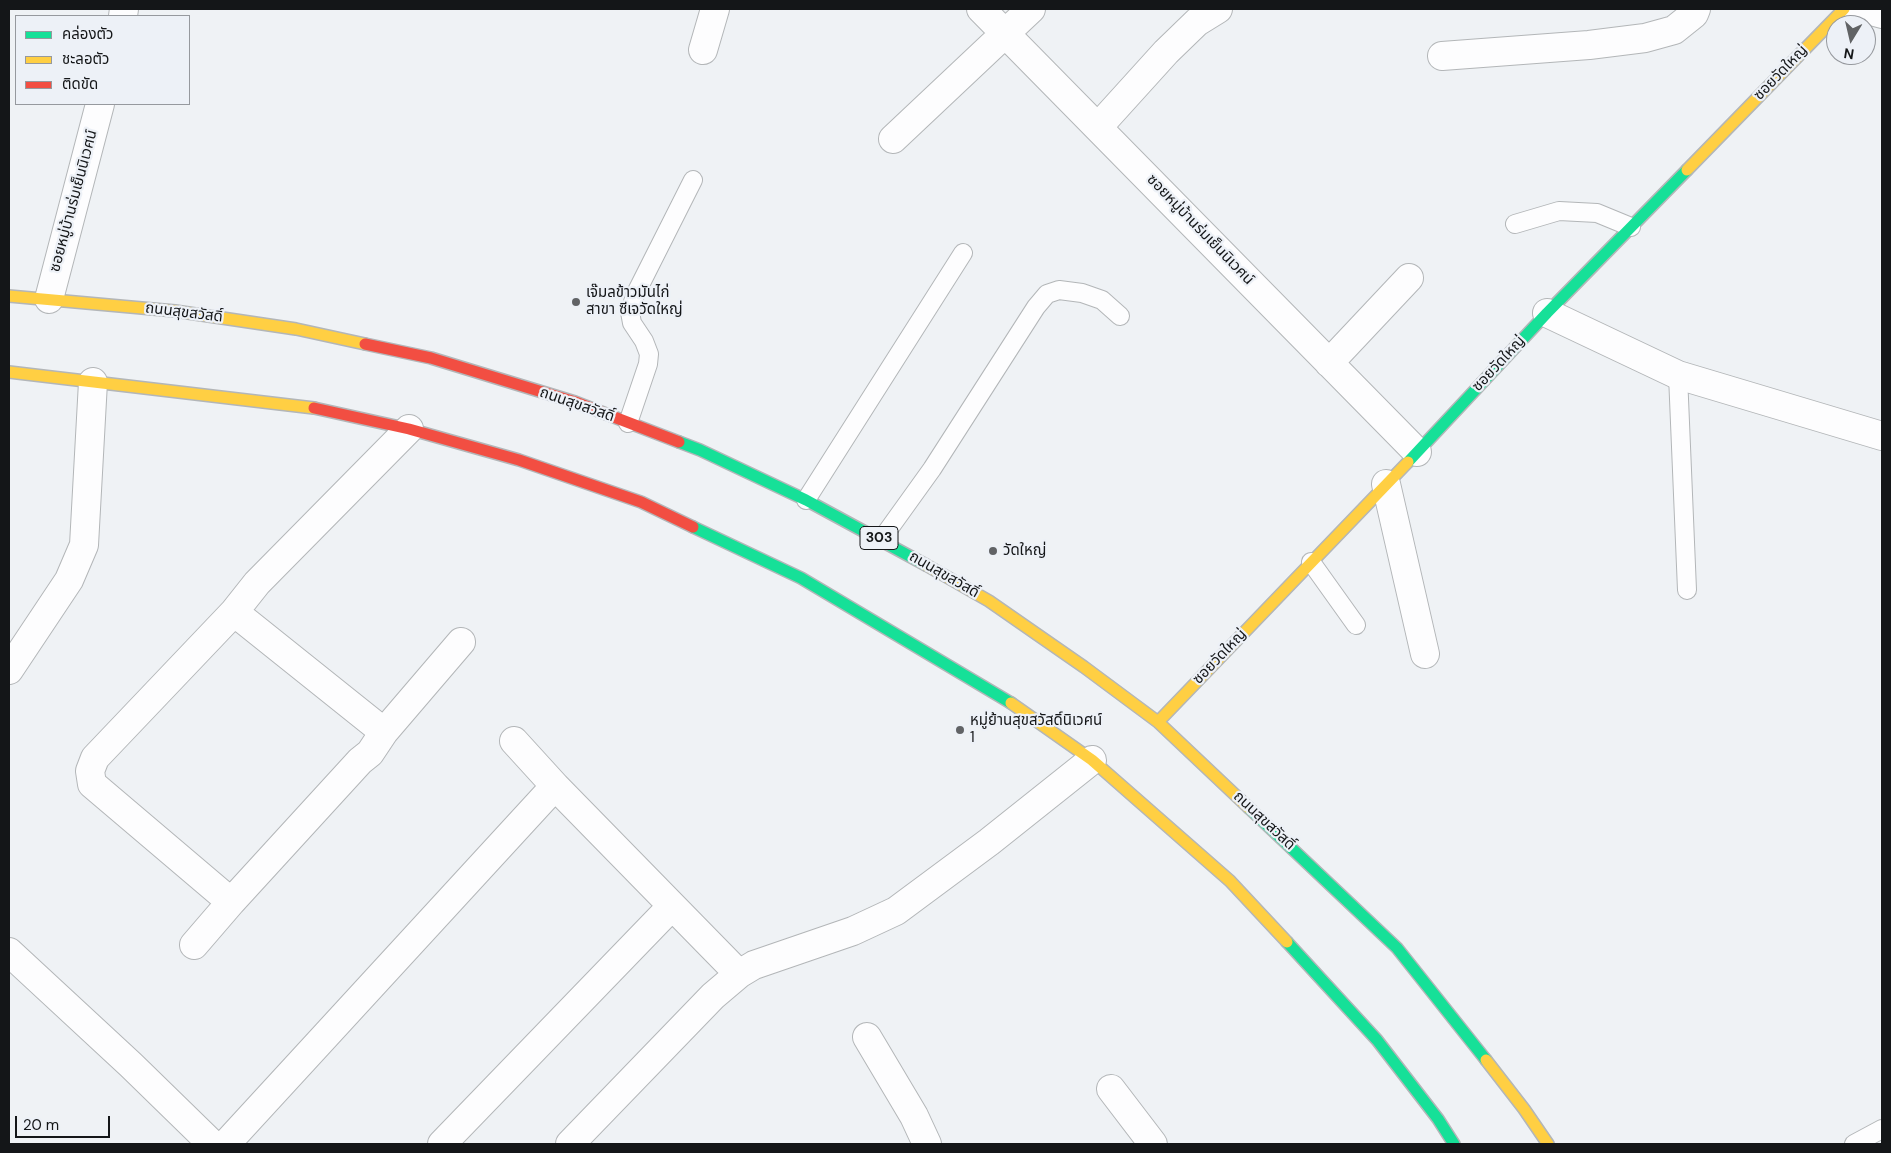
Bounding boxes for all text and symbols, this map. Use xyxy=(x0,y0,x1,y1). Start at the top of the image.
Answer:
legend xyxy=(15,15,190,105)
north arrow xyxy=(1826,15,1876,65)
text: คล่องตัว xyxy=(62,24,113,44)
street label: ซอยวัดใหญ่ xyxy=(1750,42,1812,104)
text: N xyxy=(1842,44,1855,64)
text: ชะลอตัว xyxy=(62,49,109,69)
text: ติดขัด xyxy=(62,74,98,94)
street label: ซอยหมู่บ้านร่มเย็นนิเวศน์ xyxy=(46,128,102,274)
street label: ซอยหมู่บ้านร่มเย็นนิเวศน์ xyxy=(1143,171,1257,289)
place label: เจ๊มลข้าวมันไก่ สาขา ซีเจวัดใหญ่ xyxy=(586,284,683,319)
marker: เจ๊มลข้าวมันไก่ สาขา ซีเจวัดใหญ่ xyxy=(570,296,582,308)
street label: ถนนสุขสวัสดิ์ xyxy=(144,299,224,327)
street label: ซอยวัดใหญ่ xyxy=(1469,333,1529,395)
street label: ถนนสุขสวัสดิ์ xyxy=(537,384,617,426)
road number: 303 xyxy=(860,526,898,550)
place label: วัดใหญ่ xyxy=(1003,542,1046,560)
marker: วัดใหญ่ xyxy=(987,545,999,557)
street label: ถนนสุขสวัสดิ์ xyxy=(906,548,982,602)
street label: ซอยวัดใหญ่ xyxy=(1189,626,1251,688)
place label: หมู่ย้านสุขสวัสดิ์นิเวศน์ 1 xyxy=(970,712,1102,747)
marker: หมู่ย้านสุขสวัสดิ์นิเวศน์ 1 xyxy=(954,724,966,736)
street label: ถนนสุขสวัสดิ์ xyxy=(1229,788,1299,854)
scale bar xyxy=(18,1106,112,1138)
text: 20 m xyxy=(23,1115,59,1135)

